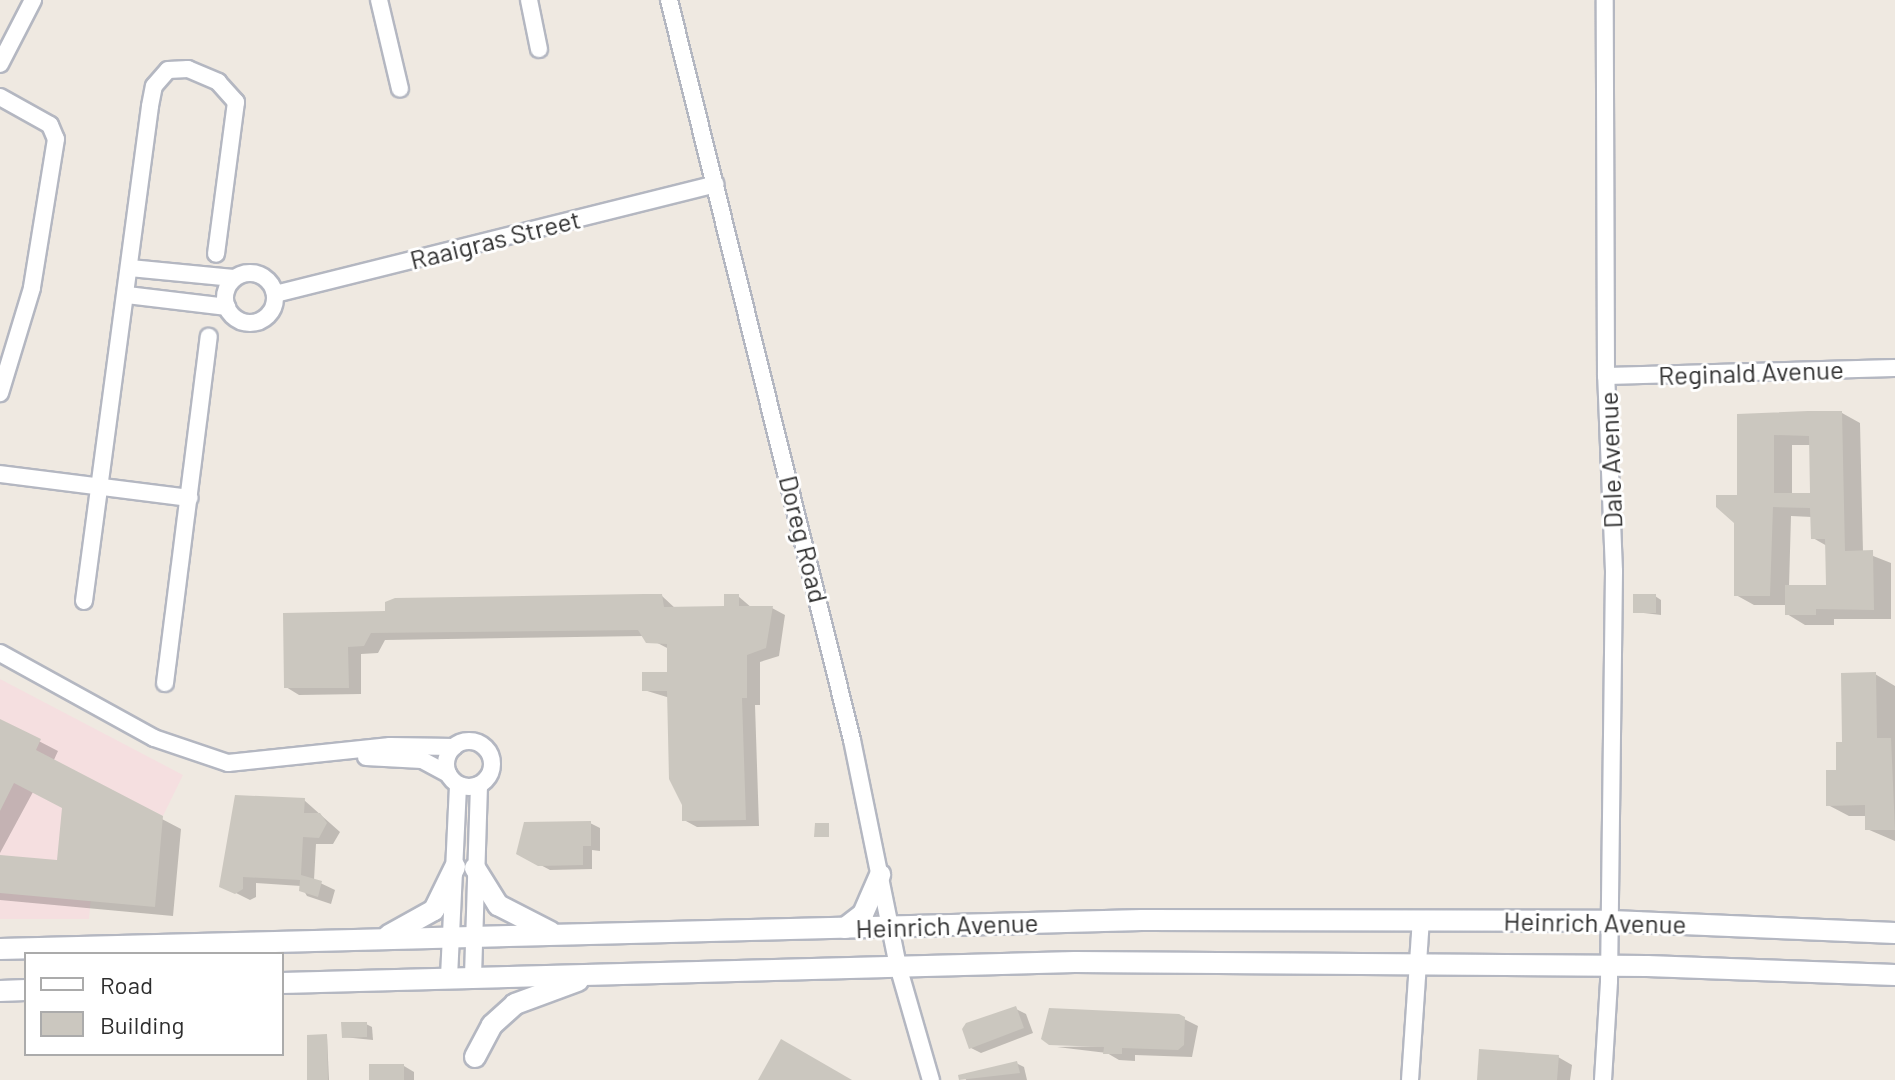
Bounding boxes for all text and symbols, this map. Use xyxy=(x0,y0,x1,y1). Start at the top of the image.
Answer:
street label: Raaigras Street xyxy=(407,203,583,275)
street label: Reginald Avenue xyxy=(1658,353,1844,391)
street label: Dale Avenue xyxy=(1592,391,1628,529)
street label: Doreg Road xyxy=(773,472,835,606)
street label: Heinrich Avenue xyxy=(1503,905,1687,939)
street label: Heinrich Avenue xyxy=(855,906,1039,944)
legend xyxy=(24,952,284,1056)
text: Road xyxy=(100,970,153,999)
text: Building xyxy=(100,1010,184,1039)

